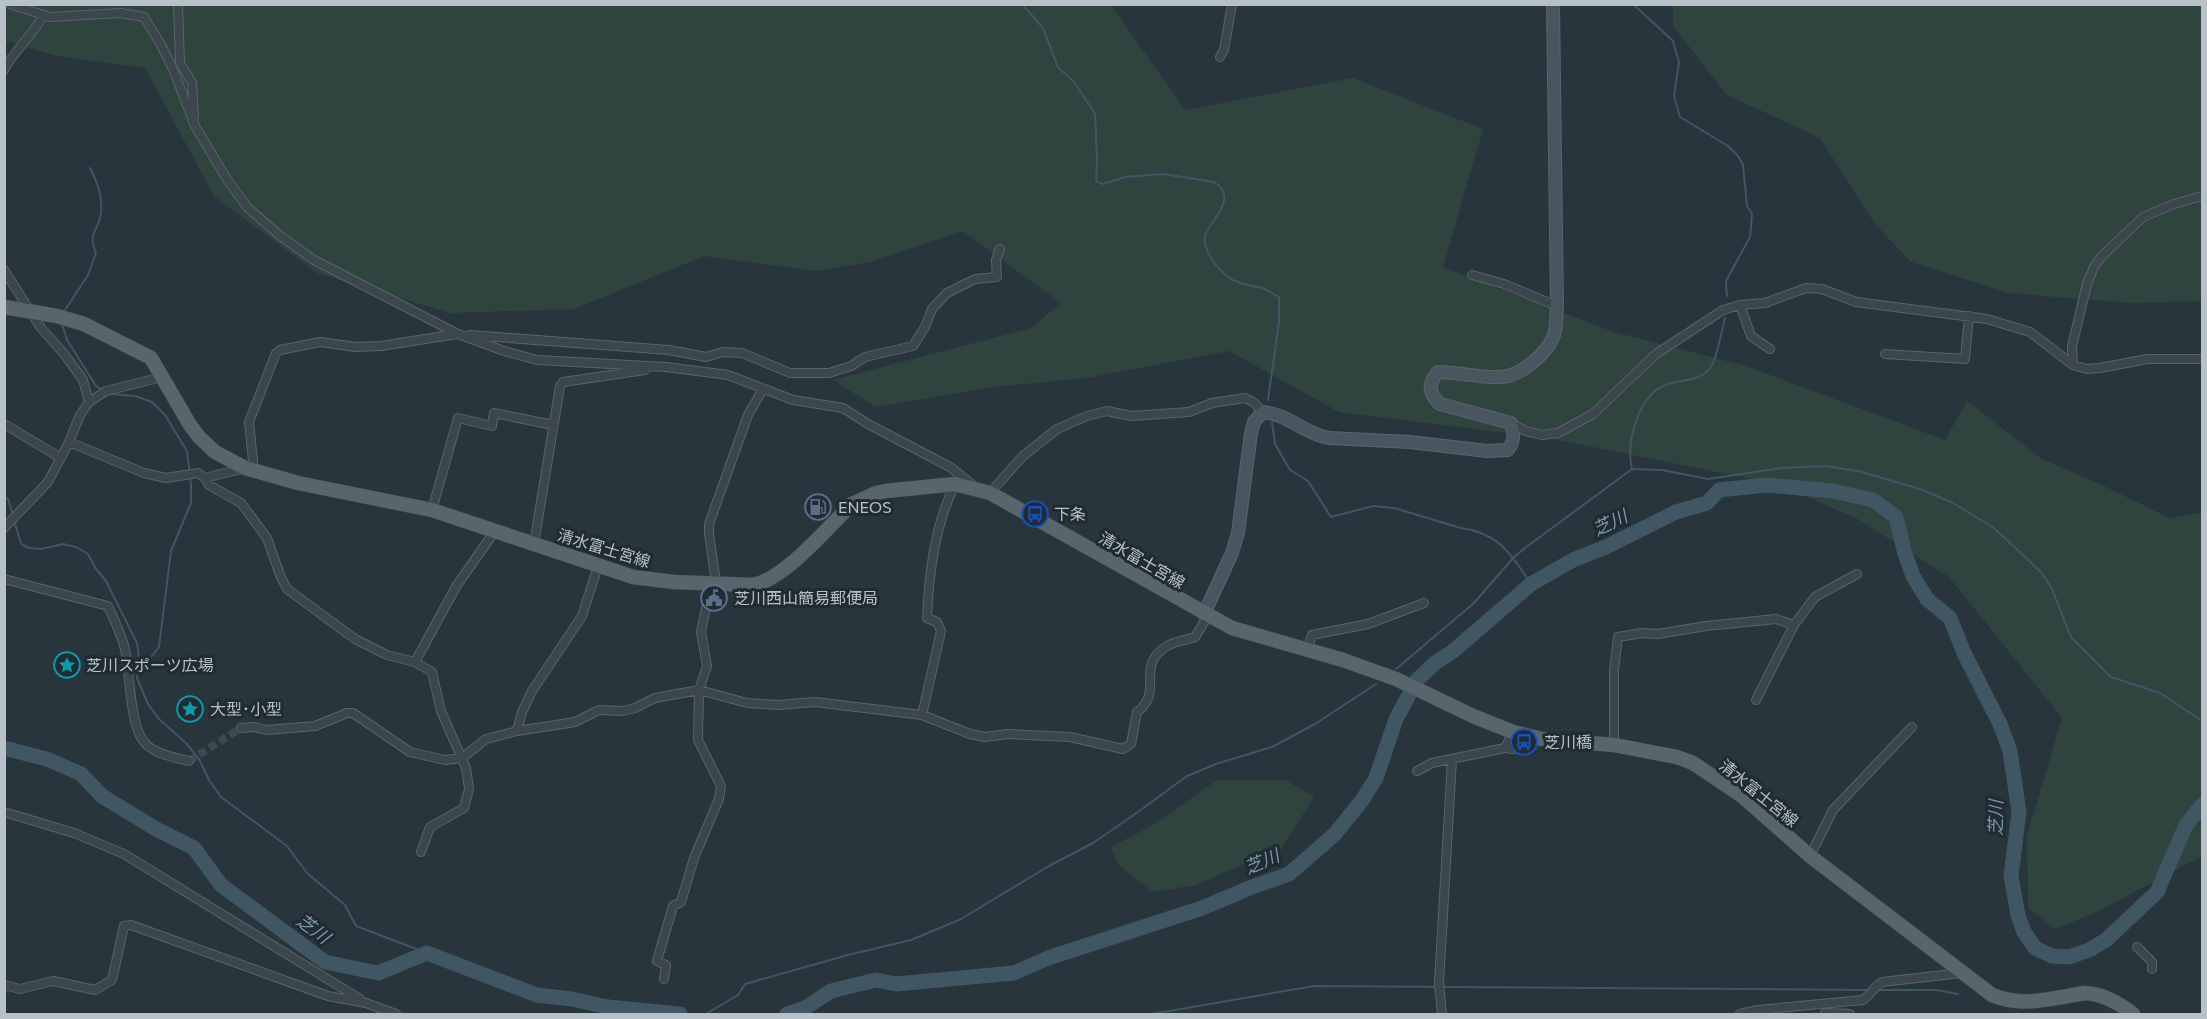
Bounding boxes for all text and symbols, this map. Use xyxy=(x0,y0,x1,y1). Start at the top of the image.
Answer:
fuel station icon: ENEOS xyxy=(803,492,833,522)
place label: ENEOS xyxy=(838,497,892,516)
bus stop icon: 下条 xyxy=(1020,499,1050,529)
water label: 芝川 xyxy=(1589,503,1632,540)
place label: 下条 xyxy=(1054,504,1086,523)
street label: 清水富士宮線 xyxy=(555,524,653,571)
street label: 清水富士宮線 xyxy=(1096,527,1189,592)
public building icon: 芝川西山簡易郵便局 xyxy=(699,583,729,613)
place label: 芝川西山簡易郵便局 xyxy=(734,588,878,607)
place icon: 芝川スポーツ広場 xyxy=(52,650,82,680)
place label: 芝川スポーツ広場 xyxy=(86,655,214,674)
place icon: 大型･小型 xyxy=(175,694,205,724)
place label: 大型･小型 xyxy=(210,699,282,718)
bus stop icon: 芝川橋 xyxy=(1509,727,1539,757)
place label: 芝川橋 xyxy=(1544,732,1592,751)
street label: 清水富士宮線 xyxy=(1716,755,1803,830)
water label: 芝川 xyxy=(1984,798,2006,836)
water label: 芝川 xyxy=(1241,843,1284,878)
water label: 芝川 xyxy=(293,909,336,949)

